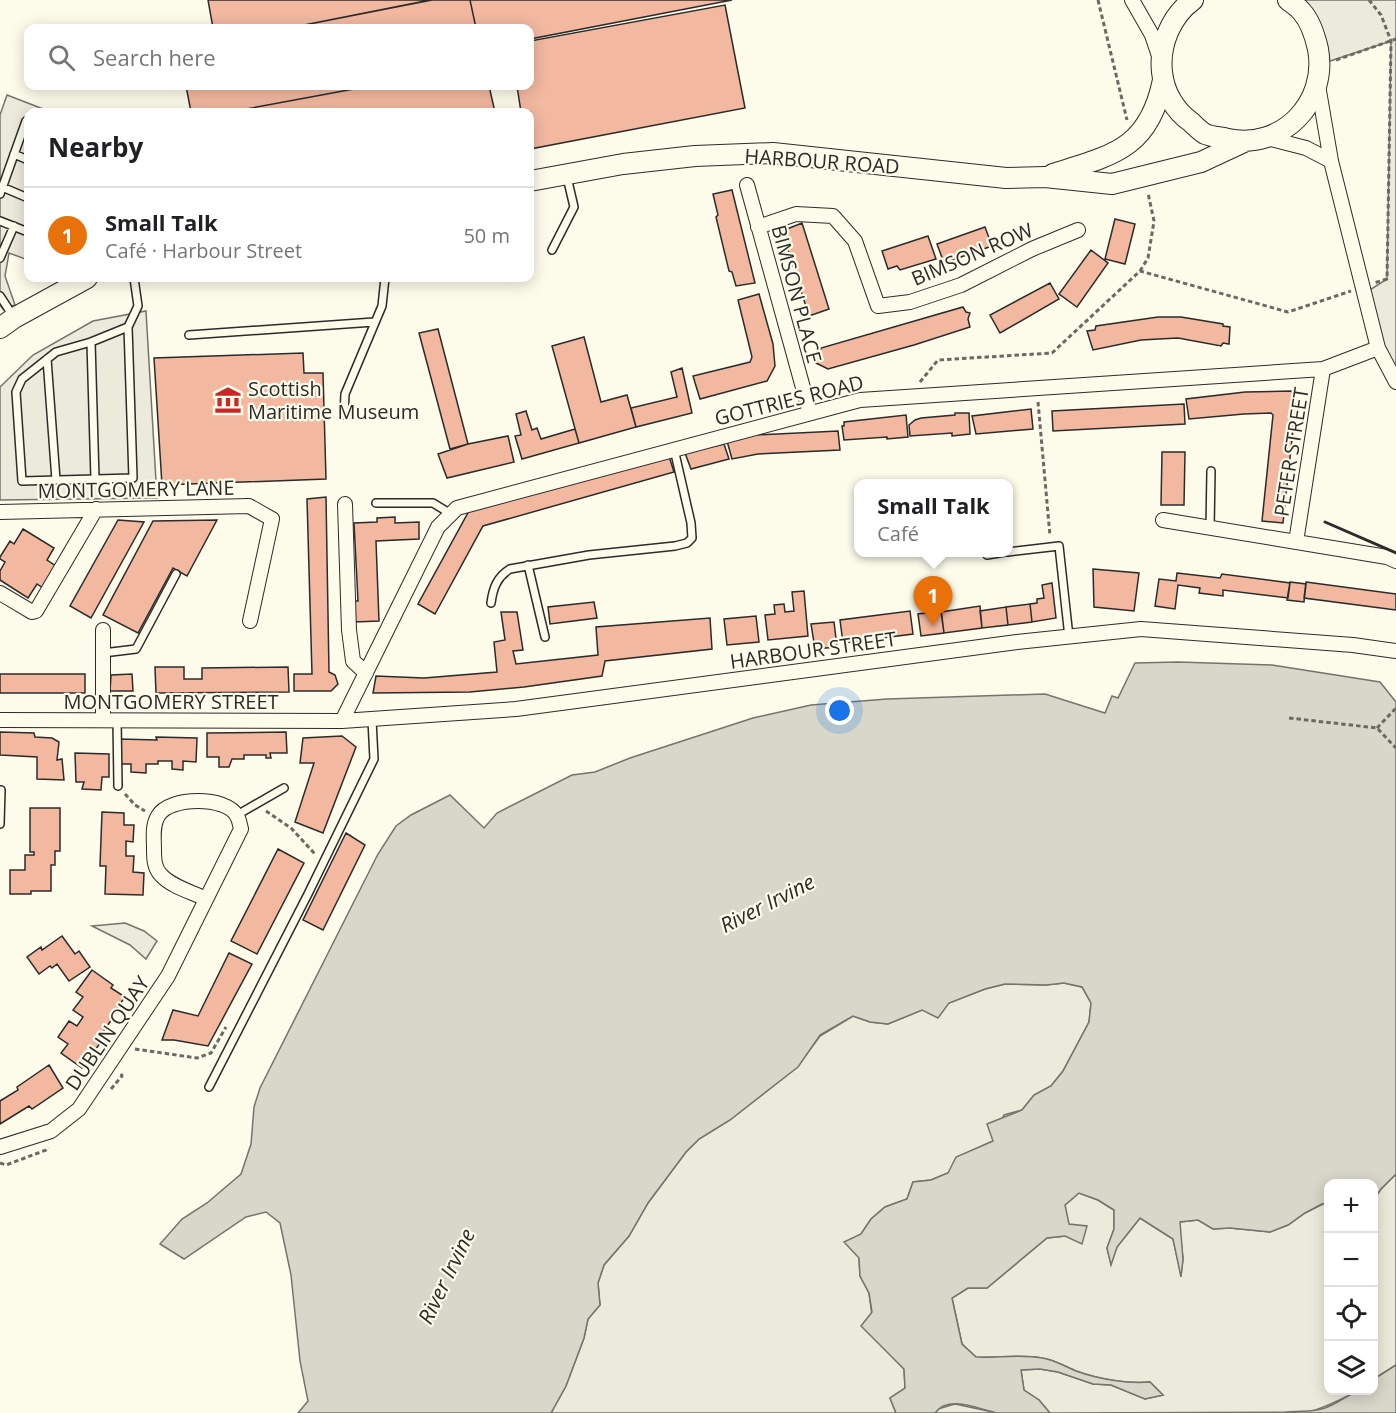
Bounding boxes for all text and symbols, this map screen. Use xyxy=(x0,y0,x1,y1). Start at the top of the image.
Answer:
search box xyxy=(24,24,534,90)
icon: search xyxy=(45,41,78,74)
text: Search here xyxy=(93,42,216,72)
text: Nearby xyxy=(48,129,143,165)
street label: HARBOUR ROAD xyxy=(744,142,900,180)
text: Small Talk xyxy=(105,207,218,237)
street label: BIMSON ROW xyxy=(907,216,1037,292)
text: 1 xyxy=(62,222,73,249)
text: 50 m xyxy=(463,222,510,249)
street label: BIMSON PLACE xyxy=(766,222,828,366)
text: Café · Harbour Street xyxy=(105,237,302,264)
street label: GOTTRIES ROAD xyxy=(712,368,866,432)
place label: Scottish Maritime Museum xyxy=(248,375,419,425)
museum icon: Scottish Maritime Museum xyxy=(213,385,243,415)
street label: PETER STREET xyxy=(1267,385,1315,519)
street label: MONTGOMERY LANE xyxy=(37,474,235,504)
popup xyxy=(854,479,1013,557)
text: Small Talk xyxy=(877,490,990,520)
text: Café xyxy=(877,520,919,547)
pin: 1 xyxy=(914,576,952,626)
street label: HARBOUR STREET xyxy=(728,625,898,675)
street label: MONTGOMERY STREET xyxy=(63,688,279,715)
your location xyxy=(825,696,854,725)
water label: River Irvine xyxy=(715,867,819,939)
street label: DUBLIN QUAY xyxy=(59,970,156,1095)
map controls xyxy=(1324,1179,1378,1395)
button: + xyxy=(1324,1179,1378,1233)
water label: River Irvine xyxy=(411,1224,481,1328)
button: − xyxy=(1324,1233,1378,1287)
button: locate xyxy=(1324,1287,1378,1341)
button: layers xyxy=(1324,1341,1378,1395)

